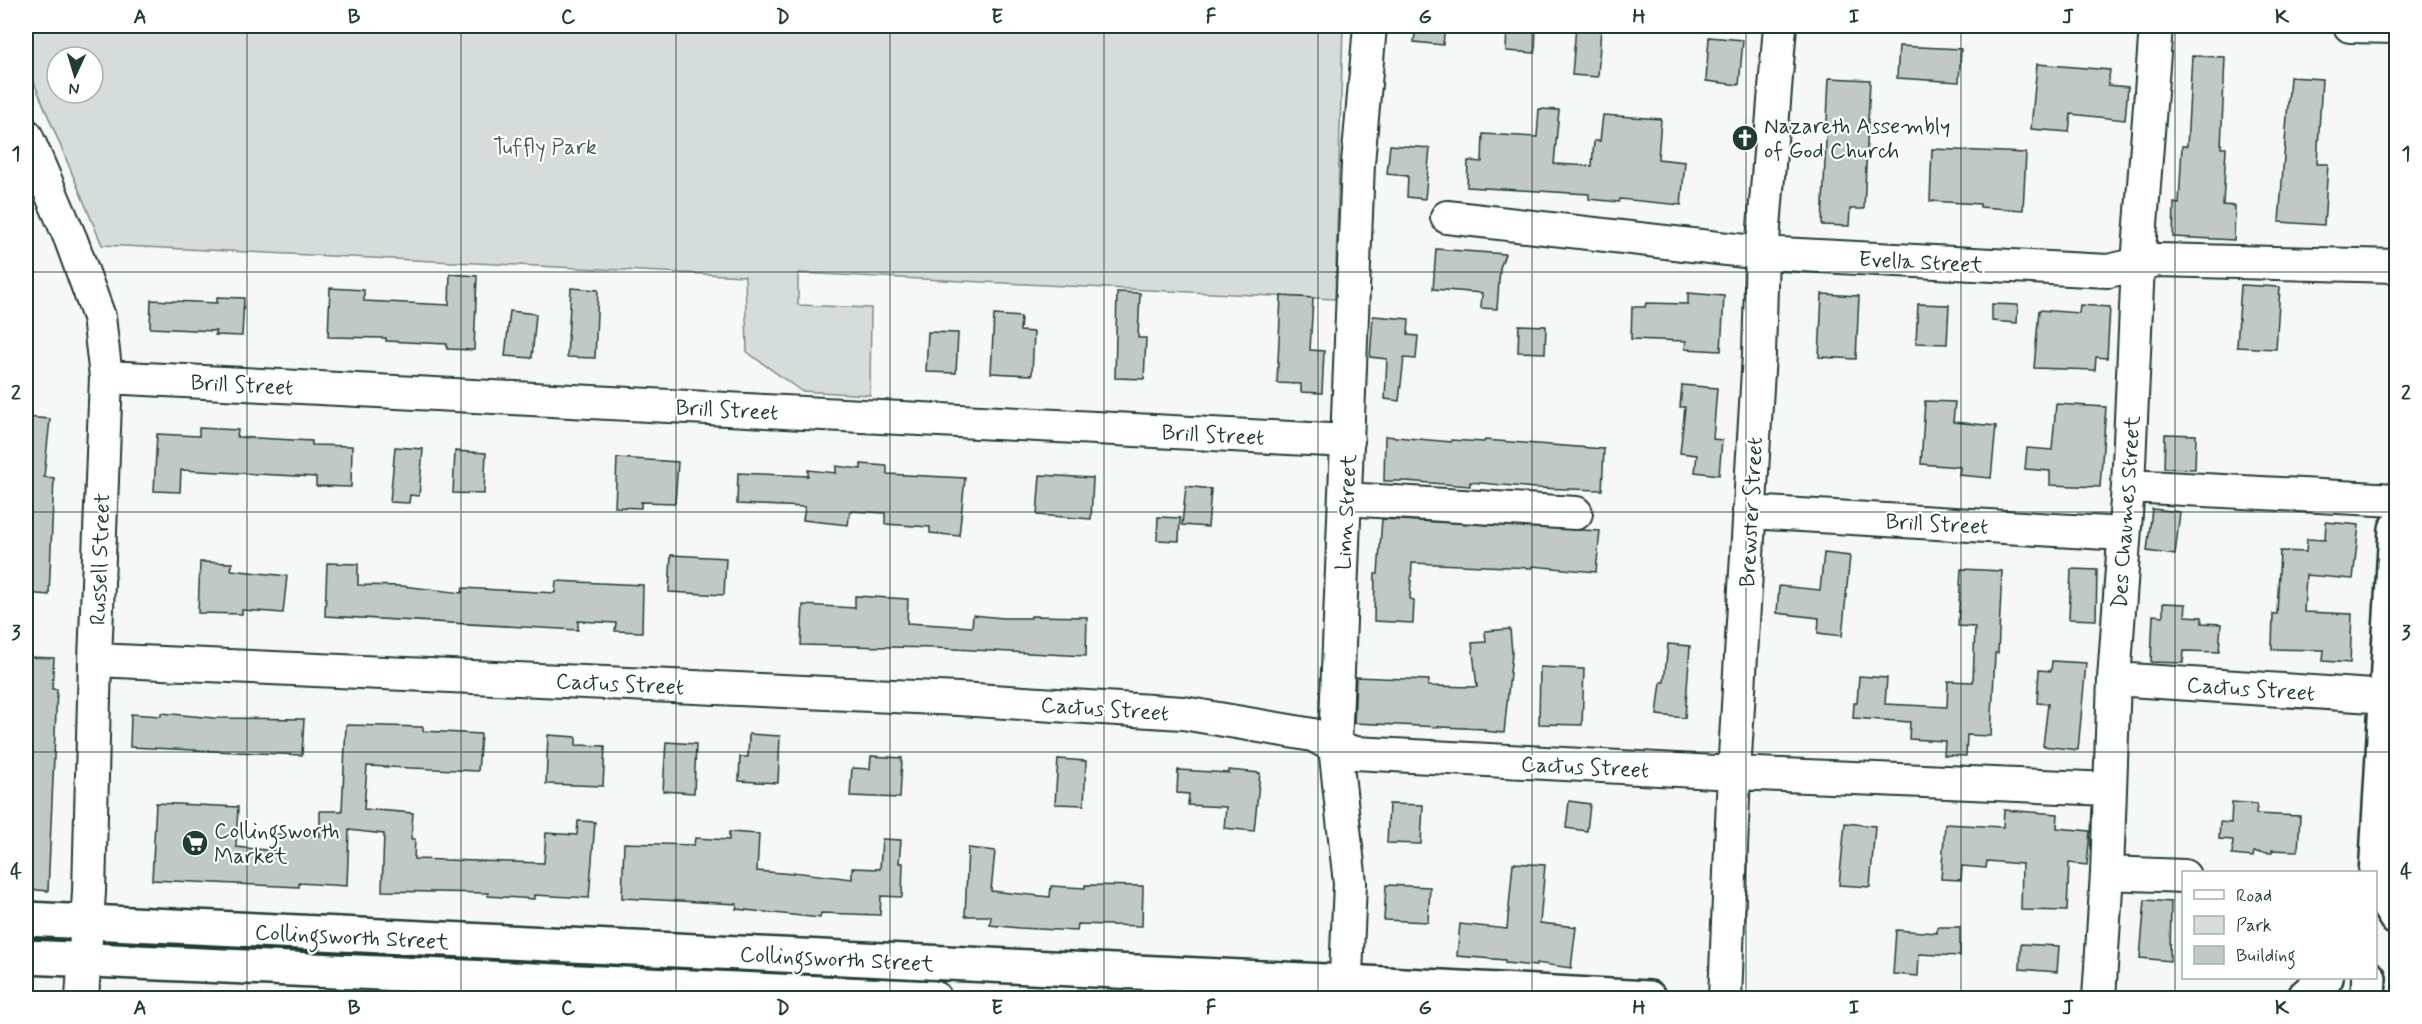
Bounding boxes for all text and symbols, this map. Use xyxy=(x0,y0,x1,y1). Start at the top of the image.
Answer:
text: A xyxy=(133,4,147,31)
text: B xyxy=(348,4,361,31)
text: C xyxy=(561,4,576,31)
text: D xyxy=(776,4,790,31)
text: E xyxy=(991,4,1003,31)
text: F xyxy=(1206,4,1217,31)
text: G xyxy=(1418,4,1432,31)
text: H xyxy=(1632,4,1646,31)
text: I xyxy=(1849,4,1859,31)
text: J xyxy=(2062,4,2074,31)
text: K xyxy=(2275,4,2290,31)
north arrow xyxy=(45,45,105,105)
text: N xyxy=(68,78,80,99)
place label: Nazareth Assembly of God Church xyxy=(1764,113,1950,166)
church icon: Nazareth Assembly of God Church xyxy=(1730,123,1760,153)
park label: Tuffly Park xyxy=(493,134,597,162)
text: 1 xyxy=(12,141,20,168)
text: 1 xyxy=(2402,141,2410,168)
street label: Evella Street xyxy=(1858,246,1984,280)
street label: Brill Street xyxy=(190,369,294,403)
text: 2 xyxy=(11,380,21,407)
text: 2 xyxy=(2401,380,2411,407)
street label: Brill Street xyxy=(675,394,779,428)
street label: Des Chaumes Street xyxy=(2106,415,2148,609)
street label: Brill Street xyxy=(1161,419,1265,453)
street label: Brewster Street xyxy=(1734,436,1770,588)
street label: Linn Street xyxy=(1330,453,1364,571)
street label: Russell Street xyxy=(85,492,117,626)
street label: Brill Street xyxy=(1885,508,1989,542)
text: 3 xyxy=(11,620,21,647)
text: 3 xyxy=(2401,620,2411,647)
street label: Cactus Street xyxy=(555,668,685,702)
street label: Cactus Street xyxy=(2186,672,2316,708)
street label: Cactus Street xyxy=(1040,692,1170,728)
street label: Cactus Street xyxy=(1520,751,1650,785)
place label: Collingsworth Market xyxy=(214,818,340,871)
supermarket icon: Collingsworth Market xyxy=(180,828,210,858)
text: 4 xyxy=(10,859,22,886)
text: 4 xyxy=(2400,859,2412,886)
legend xyxy=(2182,871,2377,979)
text: Road xyxy=(2236,884,2272,908)
text: Park xyxy=(2236,914,2272,938)
street label: Collingsworth Street xyxy=(254,919,450,960)
street label: Collingsworth Street xyxy=(739,941,935,982)
text: Building xyxy=(2236,944,2296,970)
text: A xyxy=(133,995,147,1022)
text: B xyxy=(348,995,361,1022)
text: C xyxy=(561,995,576,1022)
text: D xyxy=(776,995,790,1022)
text: E xyxy=(991,995,1003,1022)
text: F xyxy=(1206,995,1217,1022)
text: G xyxy=(1418,995,1432,1022)
text: H xyxy=(1632,995,1646,1022)
text: I xyxy=(1849,995,1859,1022)
text: J xyxy=(2062,995,2074,1022)
text: K xyxy=(2275,995,2290,1022)

